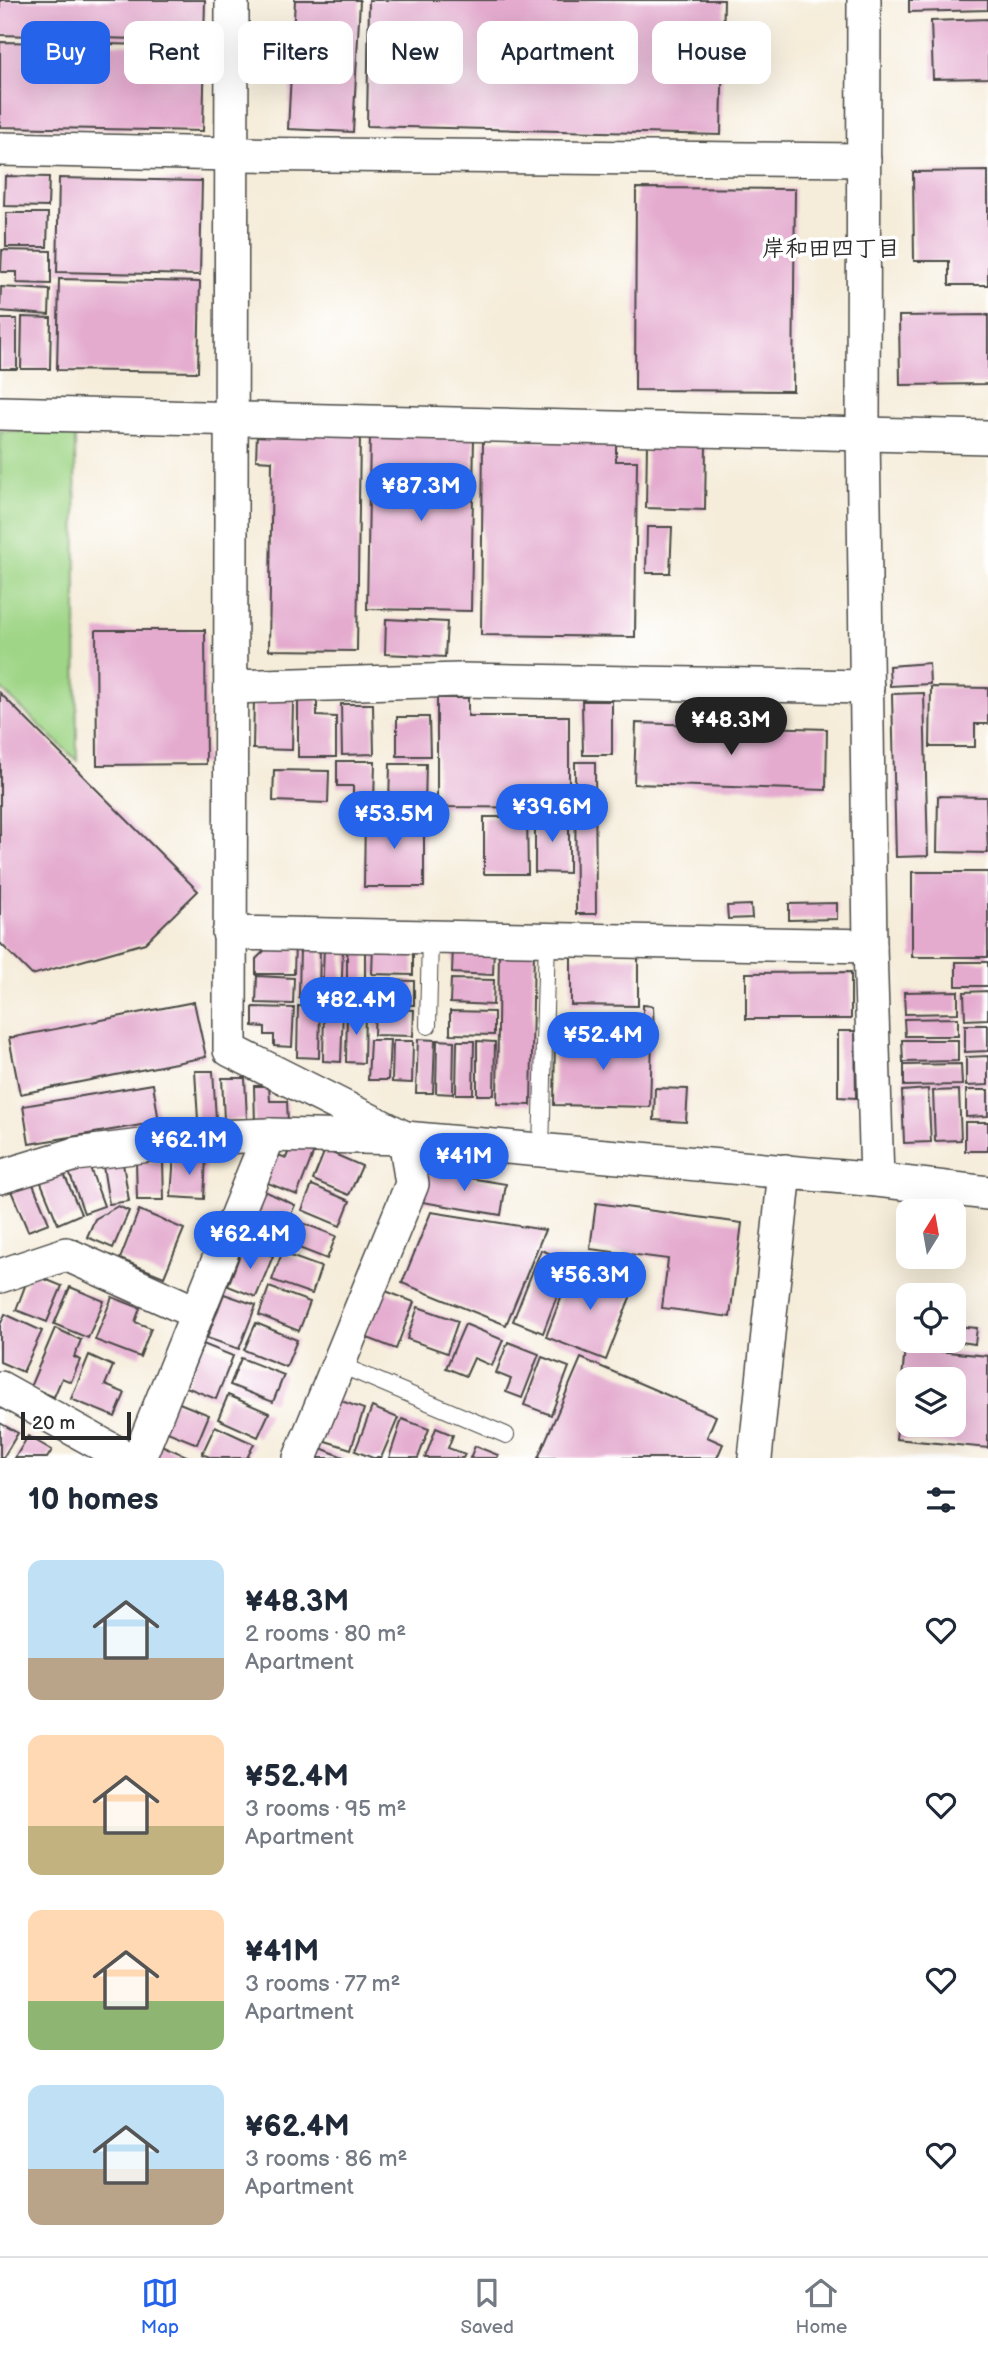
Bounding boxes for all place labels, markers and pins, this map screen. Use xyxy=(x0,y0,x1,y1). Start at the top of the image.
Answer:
pin: ¥87.3M xyxy=(364,463,478,523)
pin: ¥48.3M xyxy=(674,698,788,757)
pin: ¥39.6M xyxy=(495,784,609,844)
pin: ¥53.5M xyxy=(337,792,451,851)
pin: ¥82.4M xyxy=(299,978,413,1037)
pin: ¥52.4M xyxy=(546,1012,660,1072)
pin: ¥62.1M xyxy=(132,1118,246,1177)
pin: ¥41M xyxy=(423,1134,505,1193)
pin: ¥62.4M xyxy=(193,1212,307,1271)
pin: ¥56.3M xyxy=(533,1252,647,1312)

